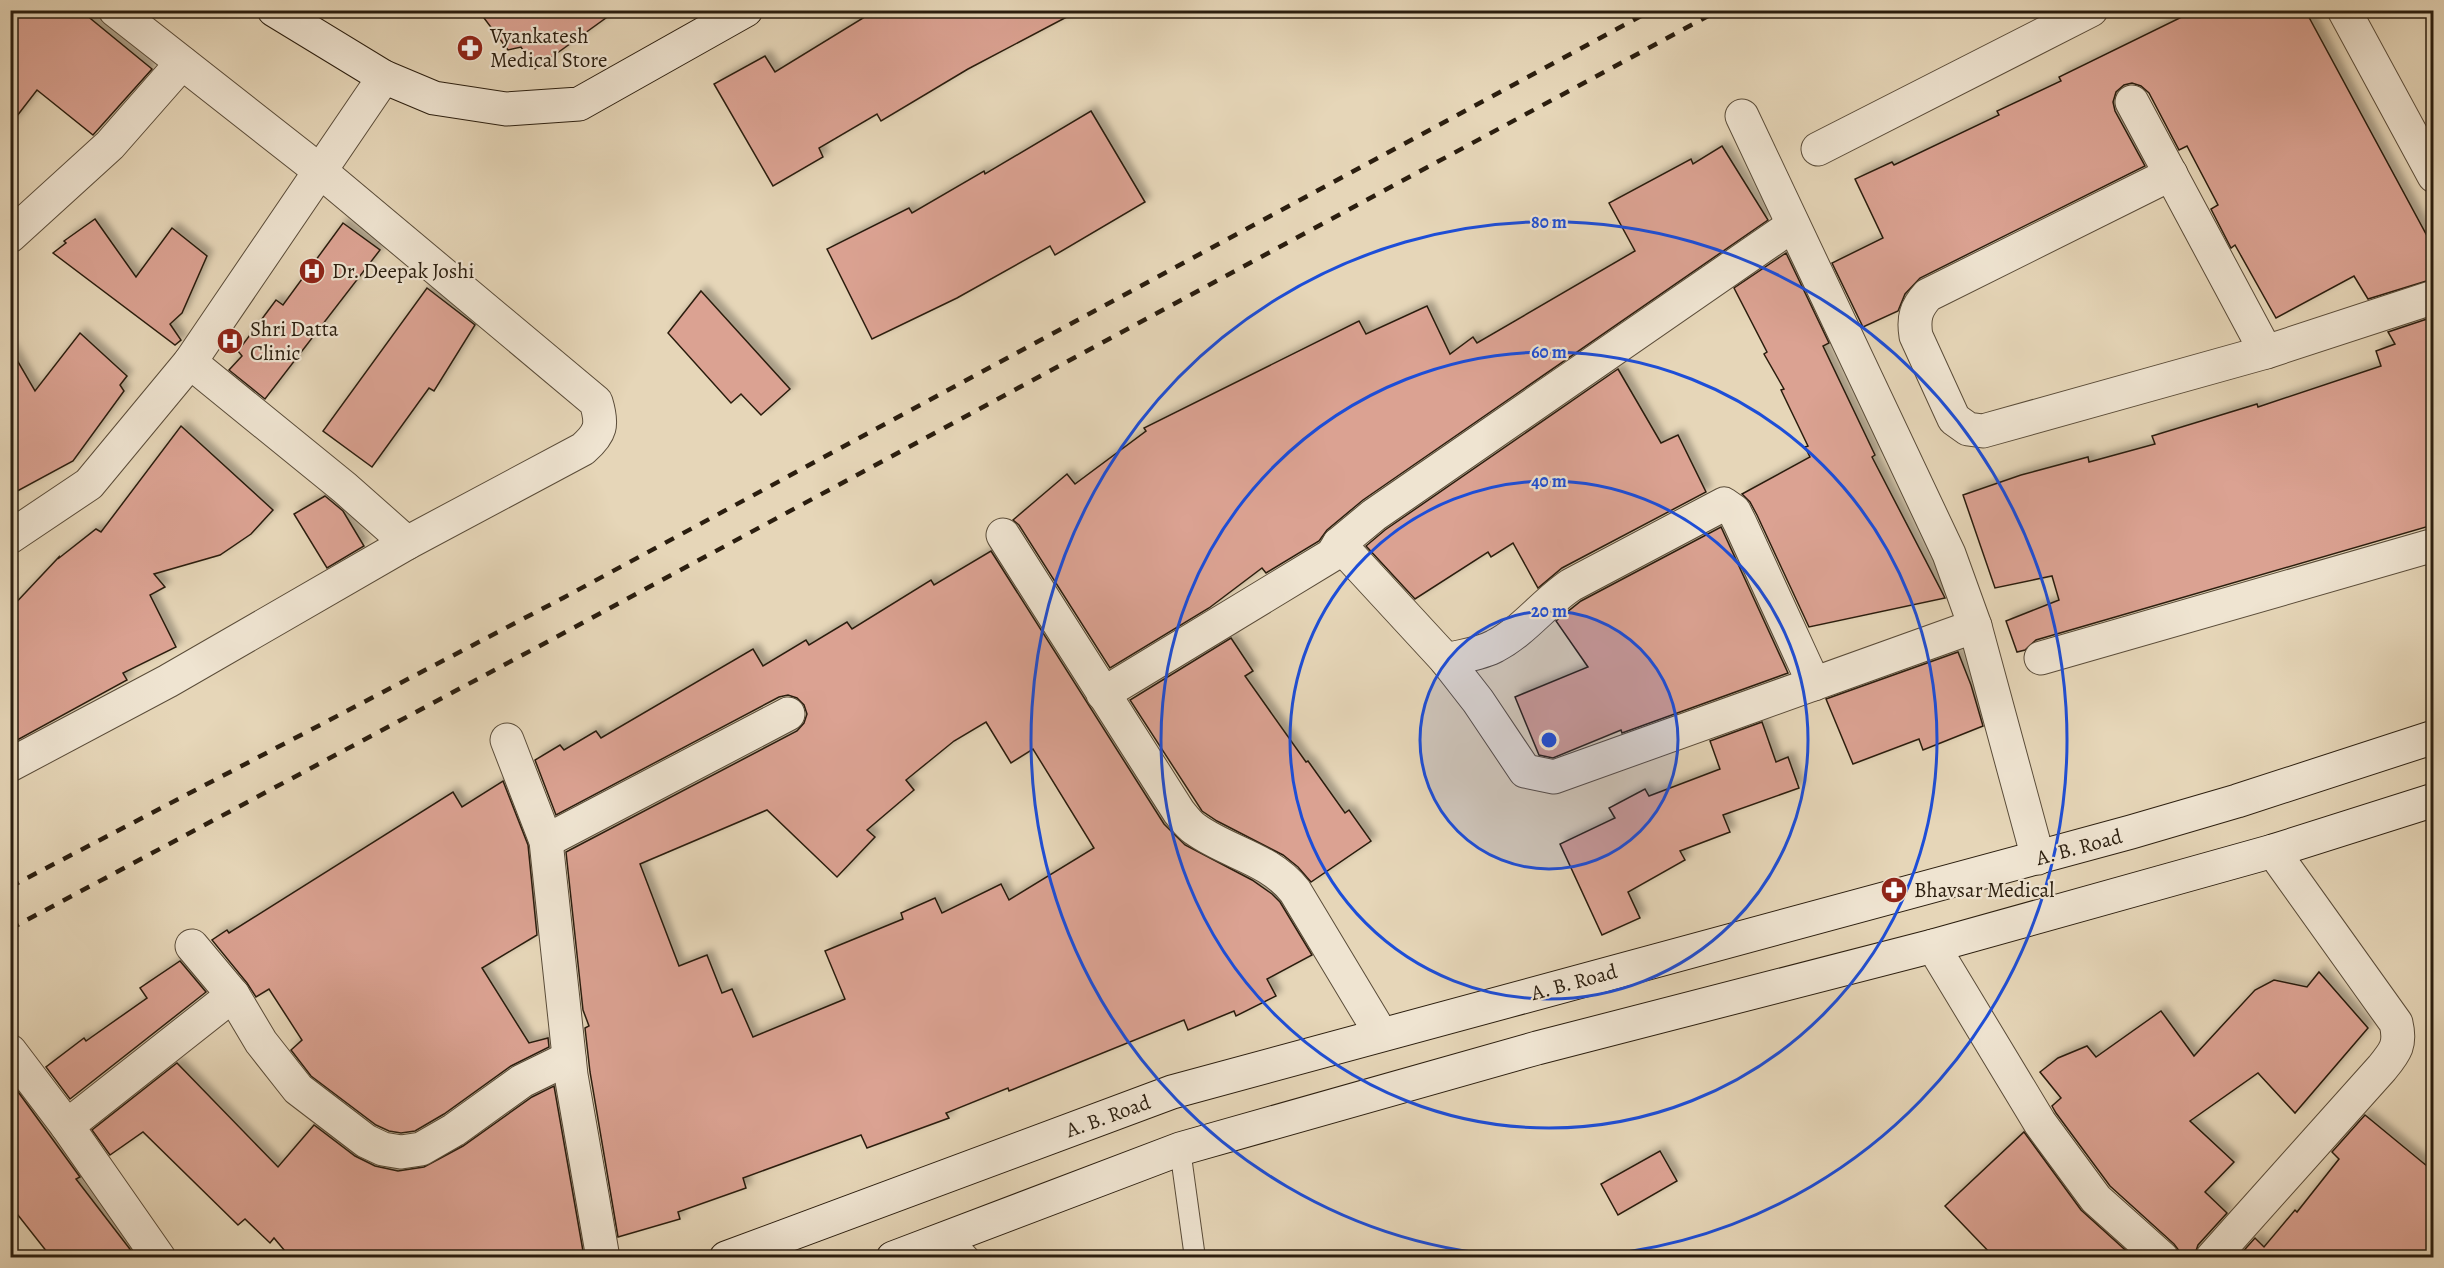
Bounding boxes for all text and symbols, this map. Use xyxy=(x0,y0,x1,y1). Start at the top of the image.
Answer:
place label: Vyankatesh Medical Store xyxy=(489,22,608,74)
pharmacy icon: Vyankatesh Medical Store xyxy=(455,33,485,63)
text: 80 m xyxy=(1531,210,1567,234)
hospital icon: Dr. Deepak Joshi xyxy=(297,256,327,286)
place label: Dr. Deepak Joshi xyxy=(332,257,474,285)
place label: Shri Datta Clinic xyxy=(250,315,339,367)
hospital icon: Shri Datta Clinic xyxy=(215,326,245,356)
text: 60 m xyxy=(1531,340,1567,364)
text: 40 m xyxy=(1531,469,1567,493)
text: 20 m xyxy=(1531,599,1567,623)
centre of rings xyxy=(1539,730,1559,750)
street label: A. B. Road xyxy=(2032,822,2126,872)
pharmacy icon: Bhavsar Medical xyxy=(1879,875,1909,905)
place label: Bhavsar Medical xyxy=(1914,876,2055,904)
street label: A. B. Road xyxy=(1527,957,1621,1007)
street label: A. B. Road xyxy=(1061,1088,1155,1145)

